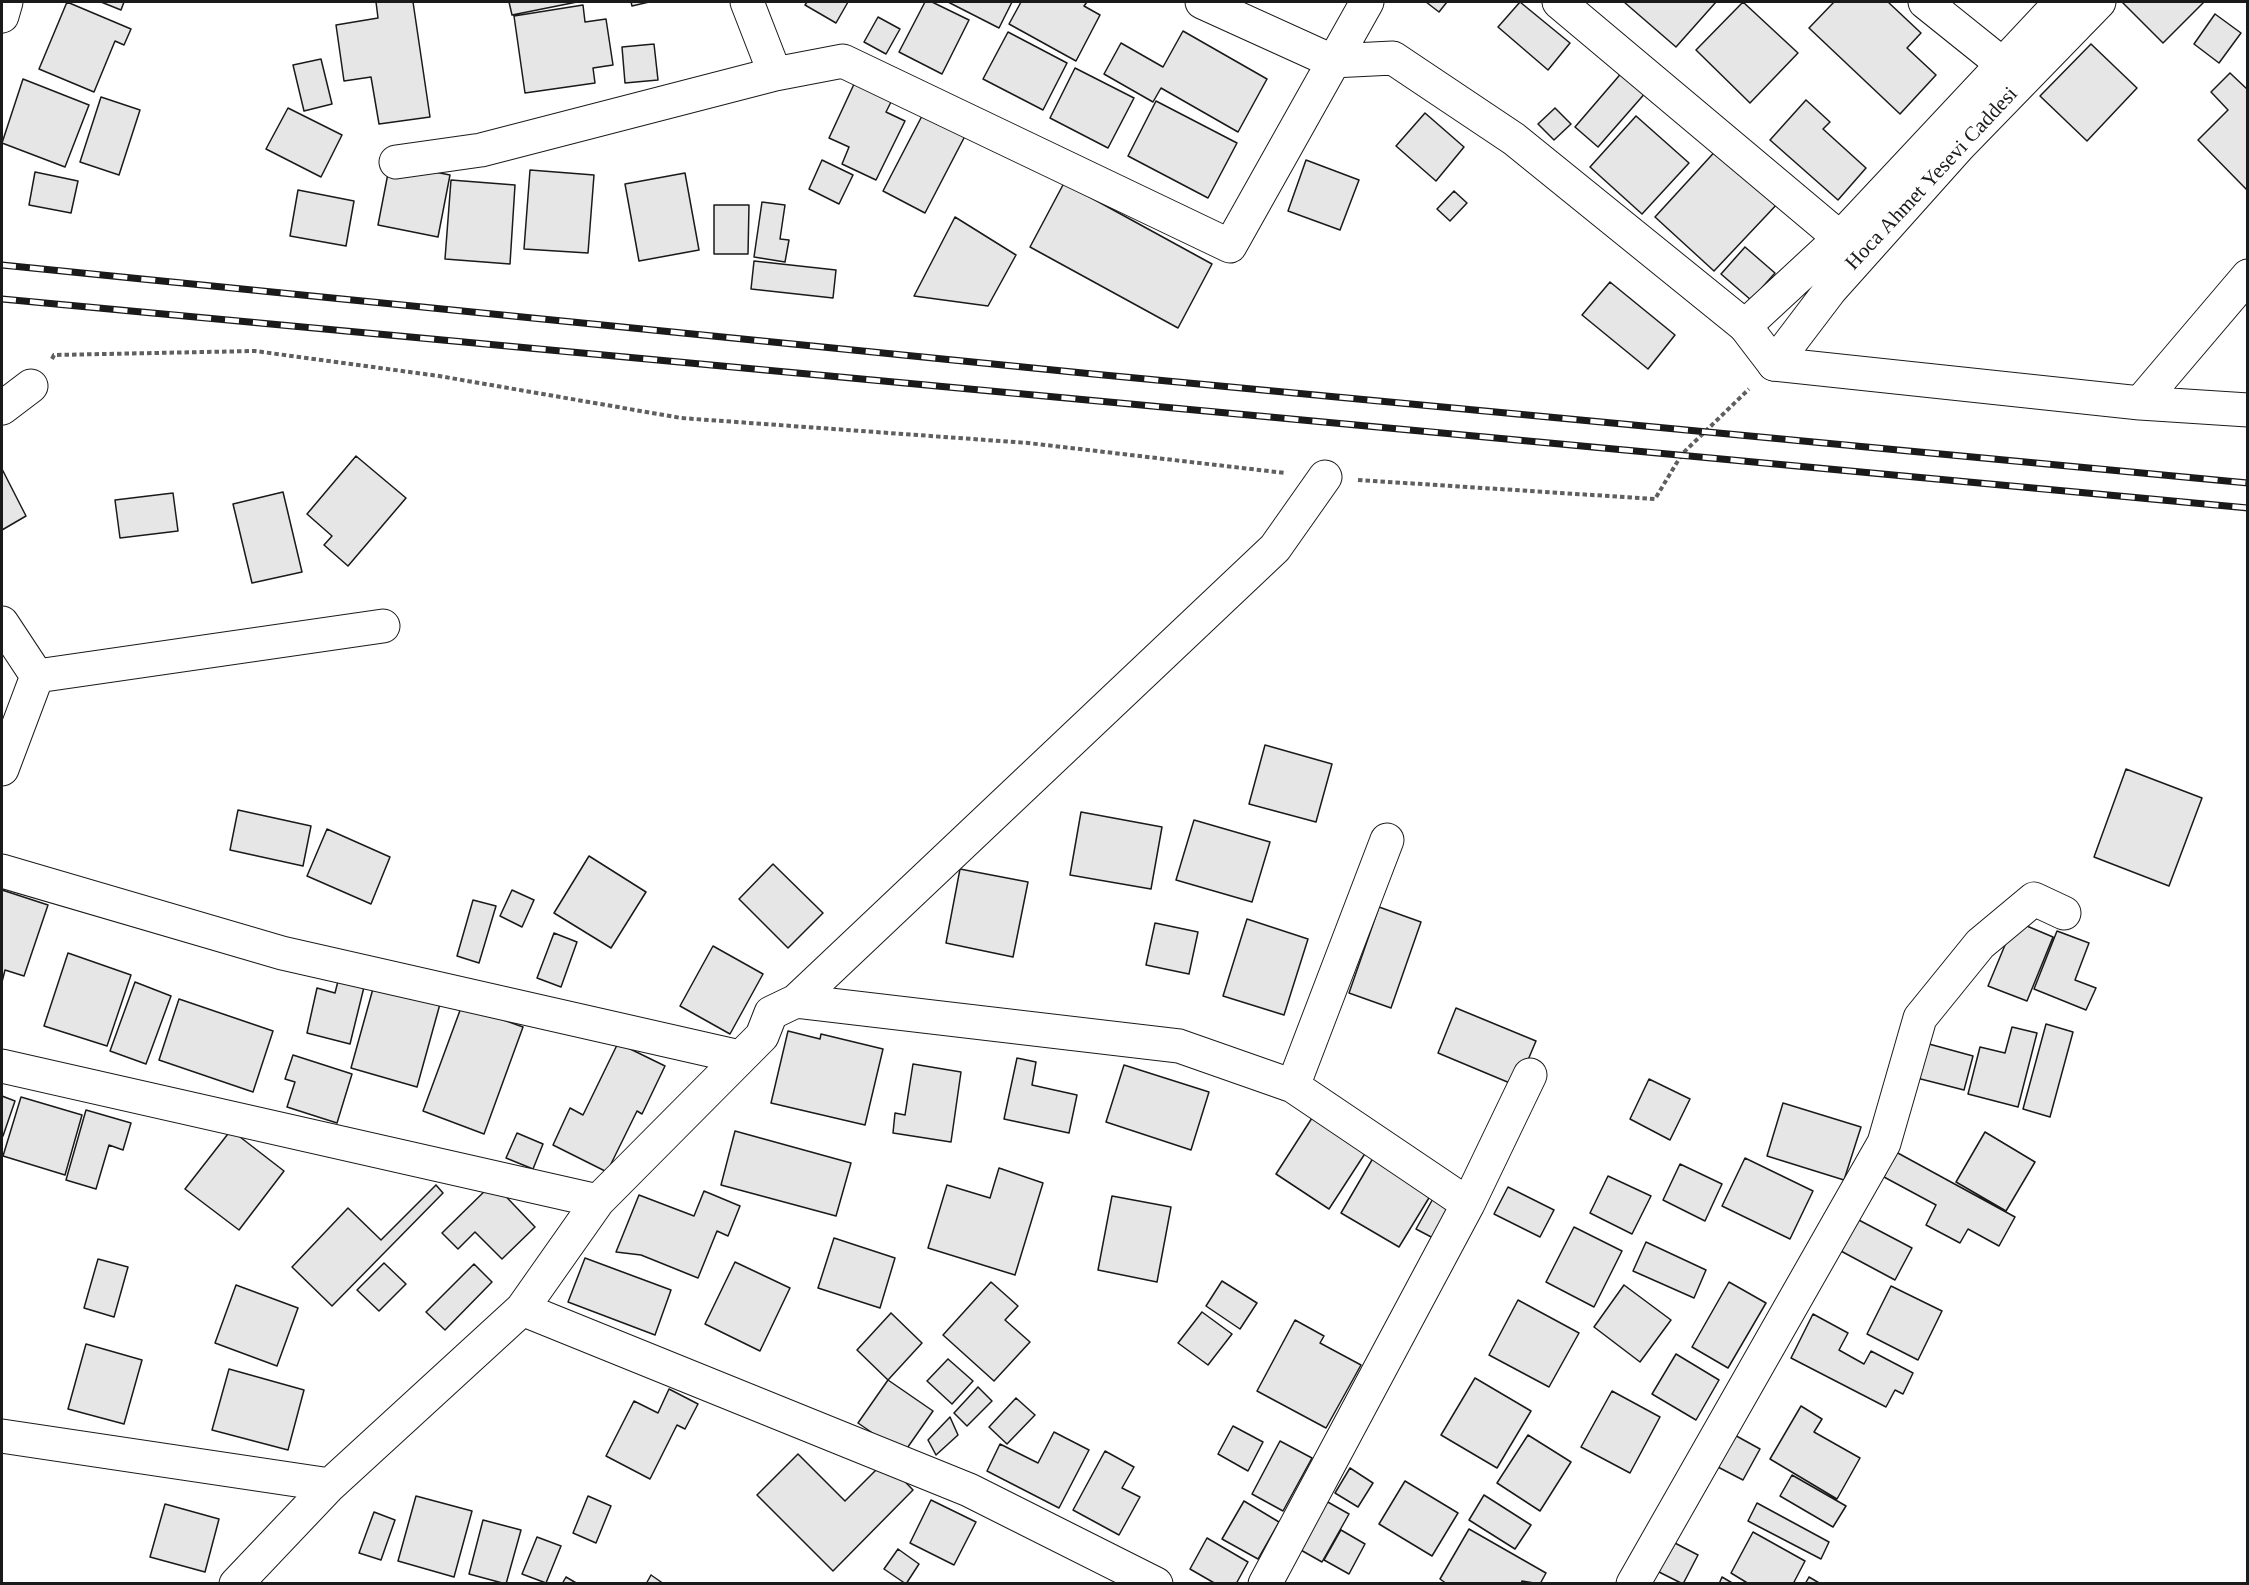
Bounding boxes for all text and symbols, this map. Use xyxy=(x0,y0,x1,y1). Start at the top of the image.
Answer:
street label: Hoca Ahmet Yesevi Caddesi xyxy=(1841,82,2023,276)

